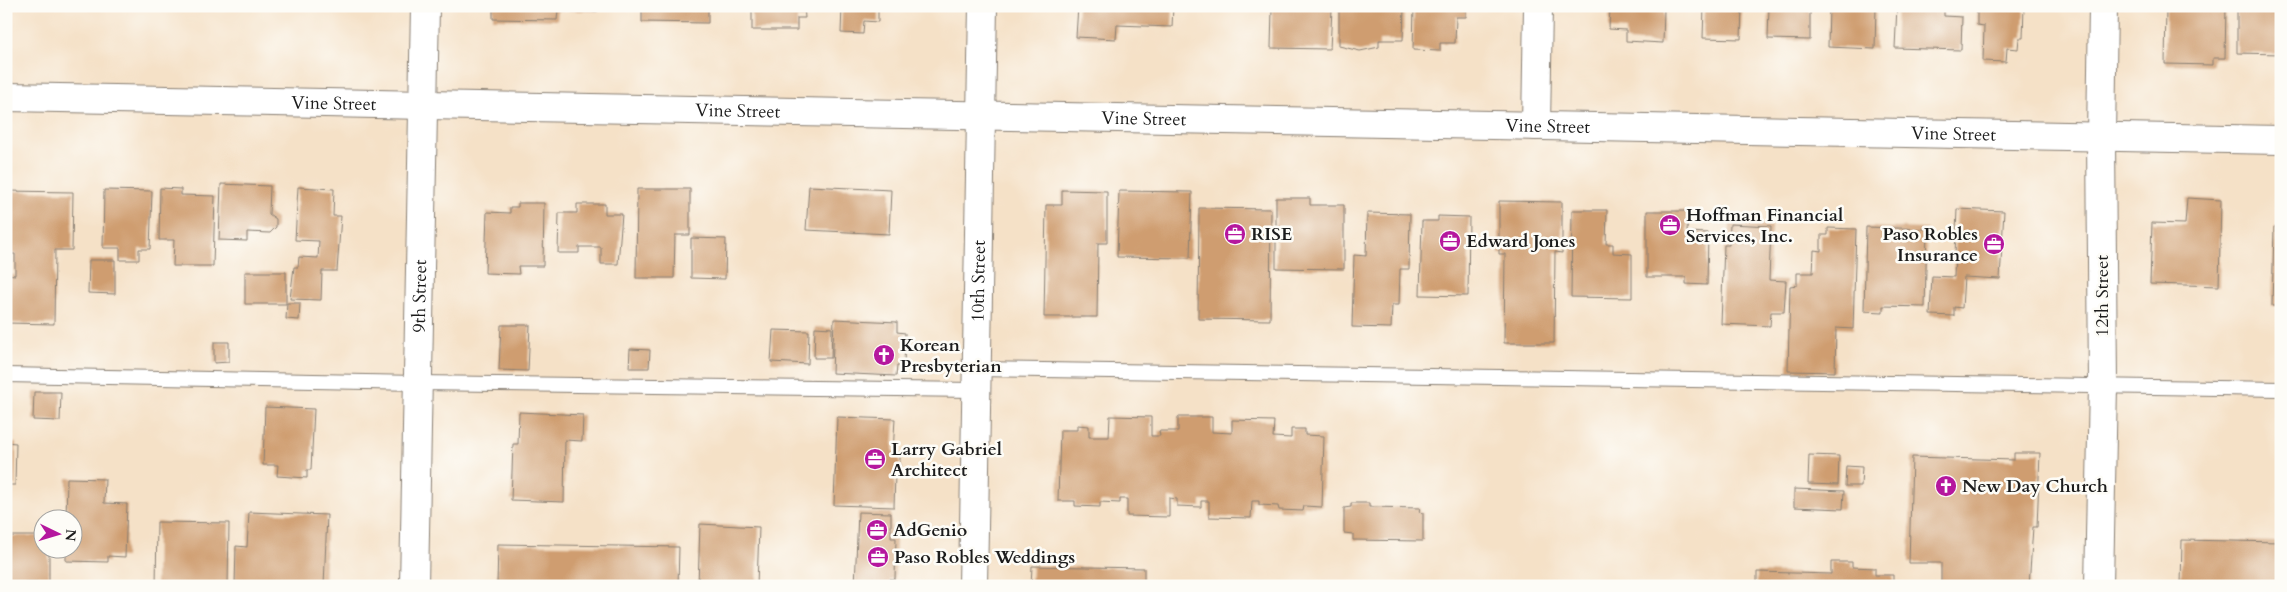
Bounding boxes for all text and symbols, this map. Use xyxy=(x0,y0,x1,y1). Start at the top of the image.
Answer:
street label: Vine Street xyxy=(291,90,377,117)
street label: Vine Street xyxy=(695,98,781,124)
street label: Vine Street xyxy=(1101,105,1187,132)
street label: Vine Street xyxy=(1505,113,1591,139)
street label: Vine Street xyxy=(1911,121,1997,147)
place label: Hoffman Financial Services, Inc. xyxy=(1686,203,1843,249)
office icon: Hoffman Financial Services, Inc. xyxy=(1658,213,1682,237)
office icon: RISE xyxy=(1223,222,1247,246)
place label: RISE xyxy=(1251,222,1292,247)
place label: Paso Robles Insurance xyxy=(1882,222,1978,268)
office icon: Edward Jones xyxy=(1438,229,1462,253)
place label: Edward Jones xyxy=(1466,229,1576,254)
office icon: Paso Robles Insurance xyxy=(1982,232,2006,256)
street label: 10th Street xyxy=(965,239,991,322)
street label: 12th Street xyxy=(2090,255,2115,337)
street label: 9th Street xyxy=(406,259,433,333)
place label: Korean Presbyterian xyxy=(900,333,1002,379)
church icon: Korean Presbyterian xyxy=(872,343,896,367)
place label: Larry Gabriel Architect xyxy=(891,437,1002,483)
office icon: Larry Gabriel Architect xyxy=(863,447,887,471)
church icon: New Day Church xyxy=(1934,474,1958,498)
place label: New Day Church xyxy=(1962,474,2108,499)
north arrow xyxy=(32,510,82,560)
office icon: AdGenio xyxy=(865,518,889,542)
place label: AdGenio xyxy=(893,518,967,543)
text: N xyxy=(60,528,80,542)
office icon: Paso Robles Weddings xyxy=(866,545,890,569)
place label: Paso Robles Weddings xyxy=(894,545,1075,570)

